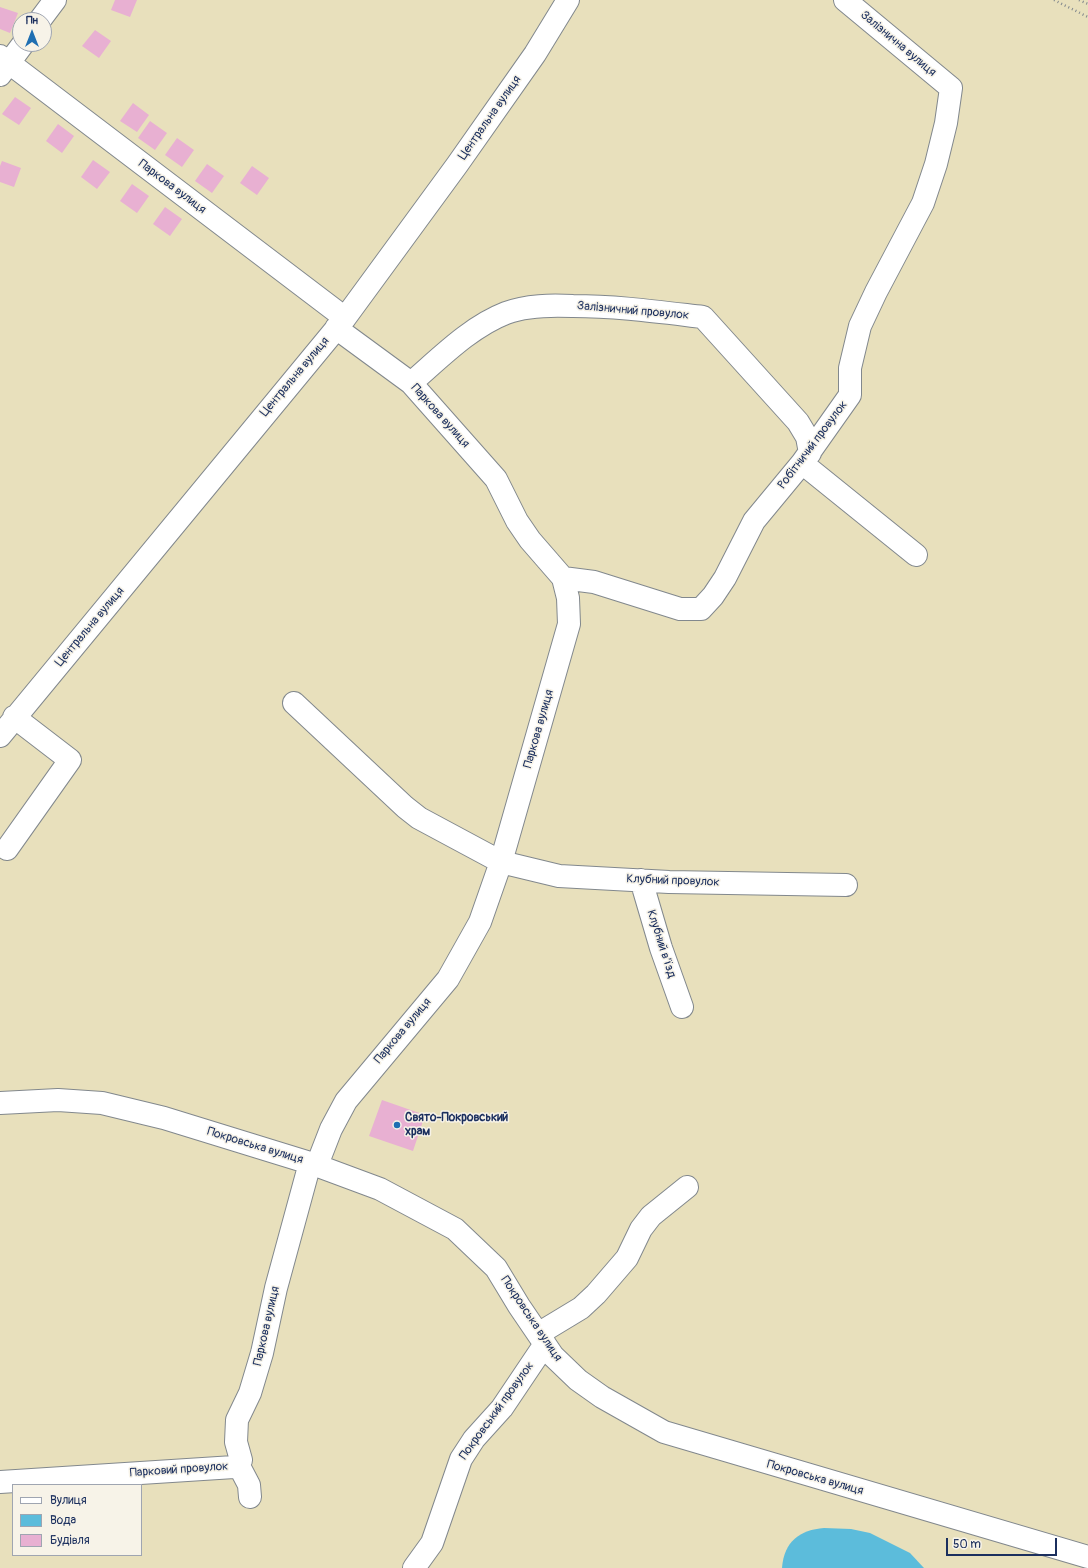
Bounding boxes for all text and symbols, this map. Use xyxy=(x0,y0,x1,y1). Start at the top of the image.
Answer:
street label: Залізнична вулиця xyxy=(857,8,939,80)
north arrow xyxy=(12,12,52,52)
text: Пн xyxy=(26,14,38,27)
street label: Центральна вулиця xyxy=(456,73,524,163)
street label: Паркова вулиця xyxy=(135,157,209,217)
street label: Залізничний провулок xyxy=(576,299,690,323)
street label: Центральна вулиця xyxy=(257,334,333,420)
street label: Паркова вулиця xyxy=(408,381,472,451)
street label: Робітничий провулок xyxy=(775,398,851,492)
street label: Центральна вулиця xyxy=(52,584,128,670)
street label: Паркова вулиця xyxy=(521,688,557,770)
street label: Клубний провулок xyxy=(626,872,720,890)
street label: Клубний в’їзд xyxy=(643,908,679,980)
street label: Паркова вулиця xyxy=(371,995,435,1067)
place label: Свято-Покровський храм xyxy=(405,1111,508,1139)
marker: Свято-Покровський храм xyxy=(392,1120,402,1130)
street label: Покровська вулиця xyxy=(205,1125,305,1167)
street label: Покровська вулиця xyxy=(497,1274,565,1364)
street label: Паркова вулиця xyxy=(251,1285,283,1367)
street label: Покровський провулок xyxy=(457,1359,537,1463)
street label: Покровська вулиця xyxy=(765,1457,865,1499)
street label: Парковий провулок xyxy=(129,1459,229,1481)
legend xyxy=(12,1484,142,1556)
text: Вулиця xyxy=(50,1493,87,1508)
text: Вода xyxy=(50,1513,76,1528)
scale bar xyxy=(948,1530,1059,1556)
text: Будівля xyxy=(50,1533,90,1548)
text: 50 m xyxy=(953,1537,981,1552)

